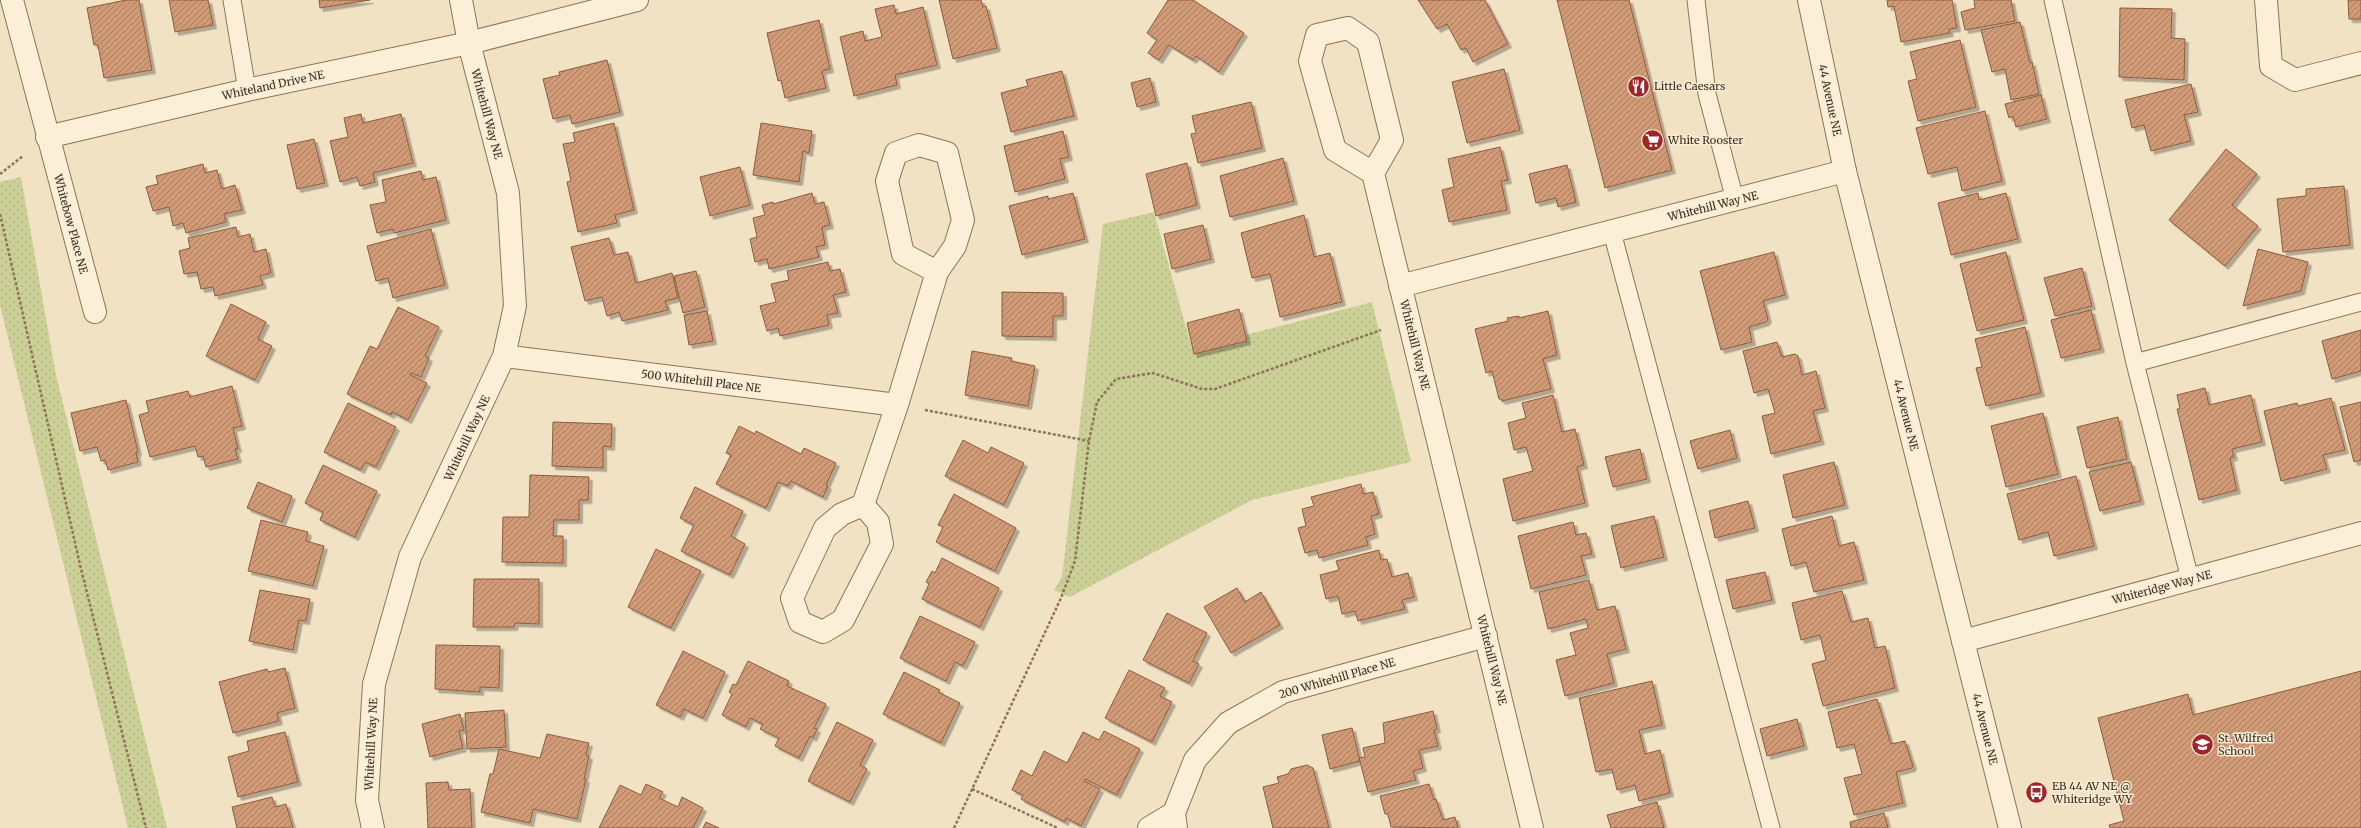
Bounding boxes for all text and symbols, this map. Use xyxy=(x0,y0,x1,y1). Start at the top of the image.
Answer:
street label: 44 Avenue NE xyxy=(1816,63,1844,137)
street label: Whiteland Drive NE xyxy=(220,67,325,103)
street label: Whitehill Way NE xyxy=(468,67,506,161)
restaurant icon: Little Caesars xyxy=(1625,73,1651,99)
place label: Little Caesars xyxy=(1654,79,1725,93)
supermarket icon: White Rooster xyxy=(1639,127,1665,153)
place label: White Rooster xyxy=(1667,133,1743,147)
street label: Whitebow Place NE xyxy=(51,172,91,275)
street label: Whitehill Way NE xyxy=(1665,188,1760,224)
street label: Whitehill Way NE xyxy=(1397,297,1433,392)
street label: 500 Whitehill Place NE xyxy=(640,367,762,395)
street label: 44 Avenue NE xyxy=(1890,378,1922,452)
street label: Whitehill Way NE xyxy=(441,393,493,484)
street label: Whiteridge Way NE xyxy=(2110,567,2213,607)
street label: Whitehill Way NE xyxy=(1474,612,1510,707)
street label: 200 Whitehill Place NE xyxy=(1277,655,1397,701)
street label: 44 Avenue NE xyxy=(1969,692,2001,766)
street label: Whitehill Way NE xyxy=(362,697,380,792)
school or university icon: St. Wilfred School xyxy=(2189,731,2215,757)
place label: St. Wilfred School xyxy=(2218,731,2274,758)
bus stop icon: EB 44 AV NE @ Whiteridge WY xyxy=(2023,779,2049,805)
place label: EB 44 AV NE @ Whiteridge WY xyxy=(2051,779,2133,806)

